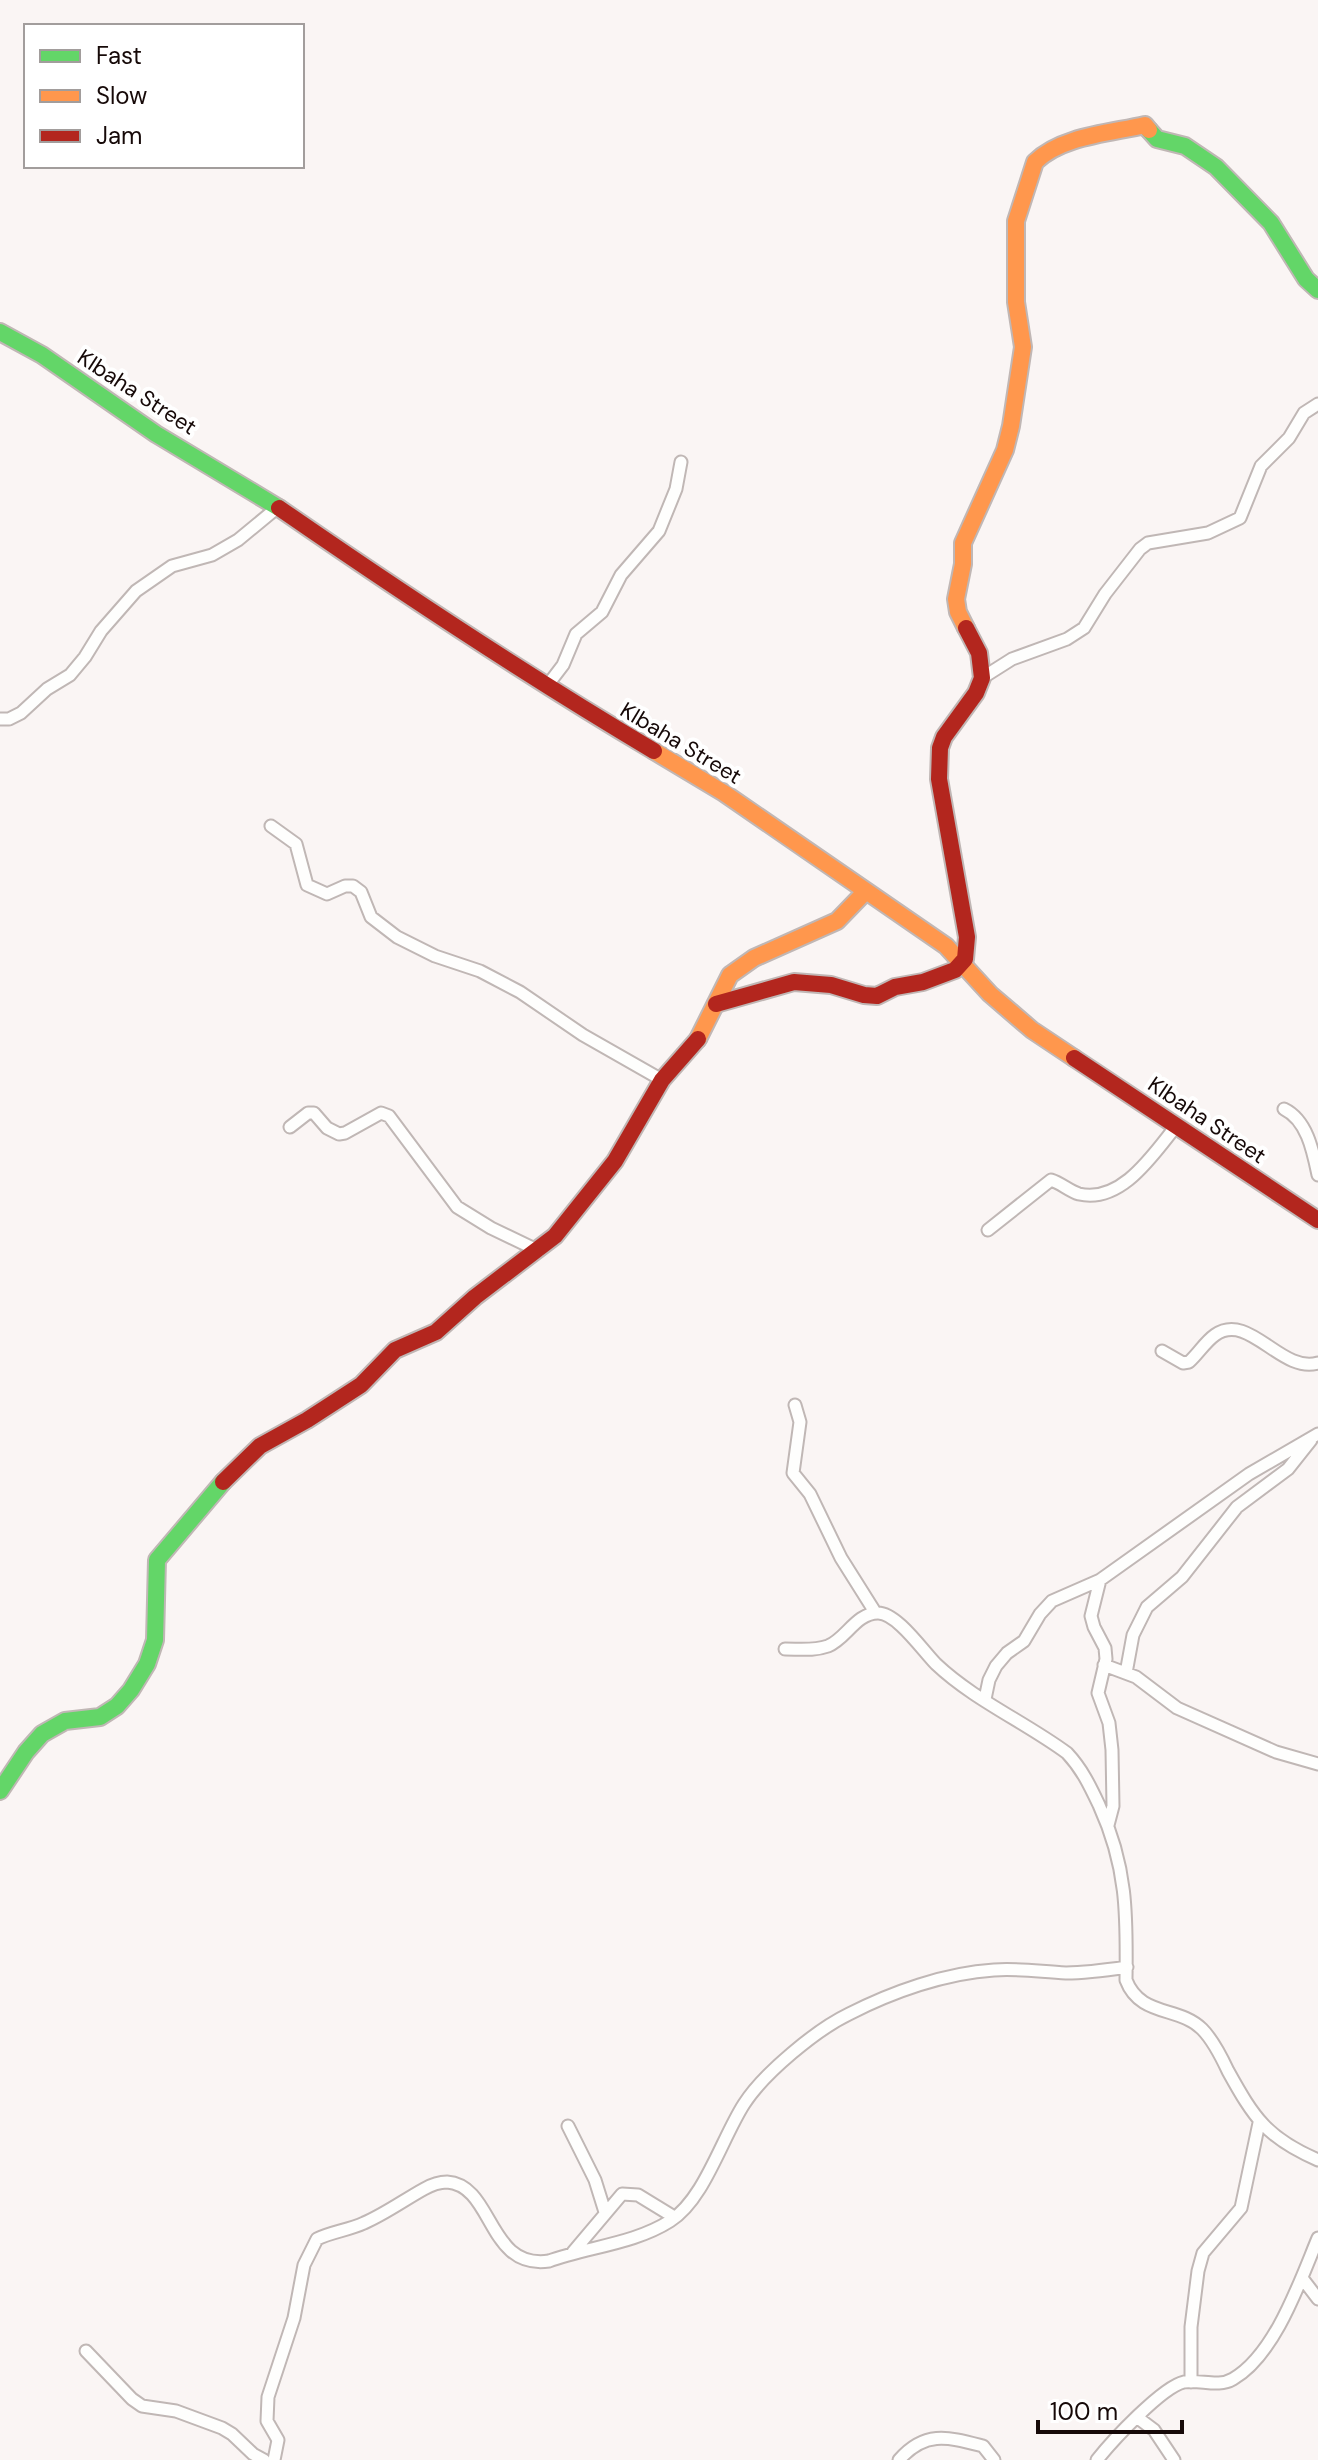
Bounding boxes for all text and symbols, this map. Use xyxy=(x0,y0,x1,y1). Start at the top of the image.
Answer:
legend xyxy=(24,24,304,168)
text: Fast xyxy=(96,40,142,71)
text: Slow xyxy=(96,80,147,111)
text: Jam xyxy=(96,120,142,151)
street label: KIbaha Street xyxy=(72,343,202,441)
street label: KIbaha Street xyxy=(615,695,747,791)
street label: KIbaha Street xyxy=(1142,1070,1272,1170)
scale bar xyxy=(1038,2384,1182,2434)
text: 100 m xyxy=(1050,2396,1118,2427)

